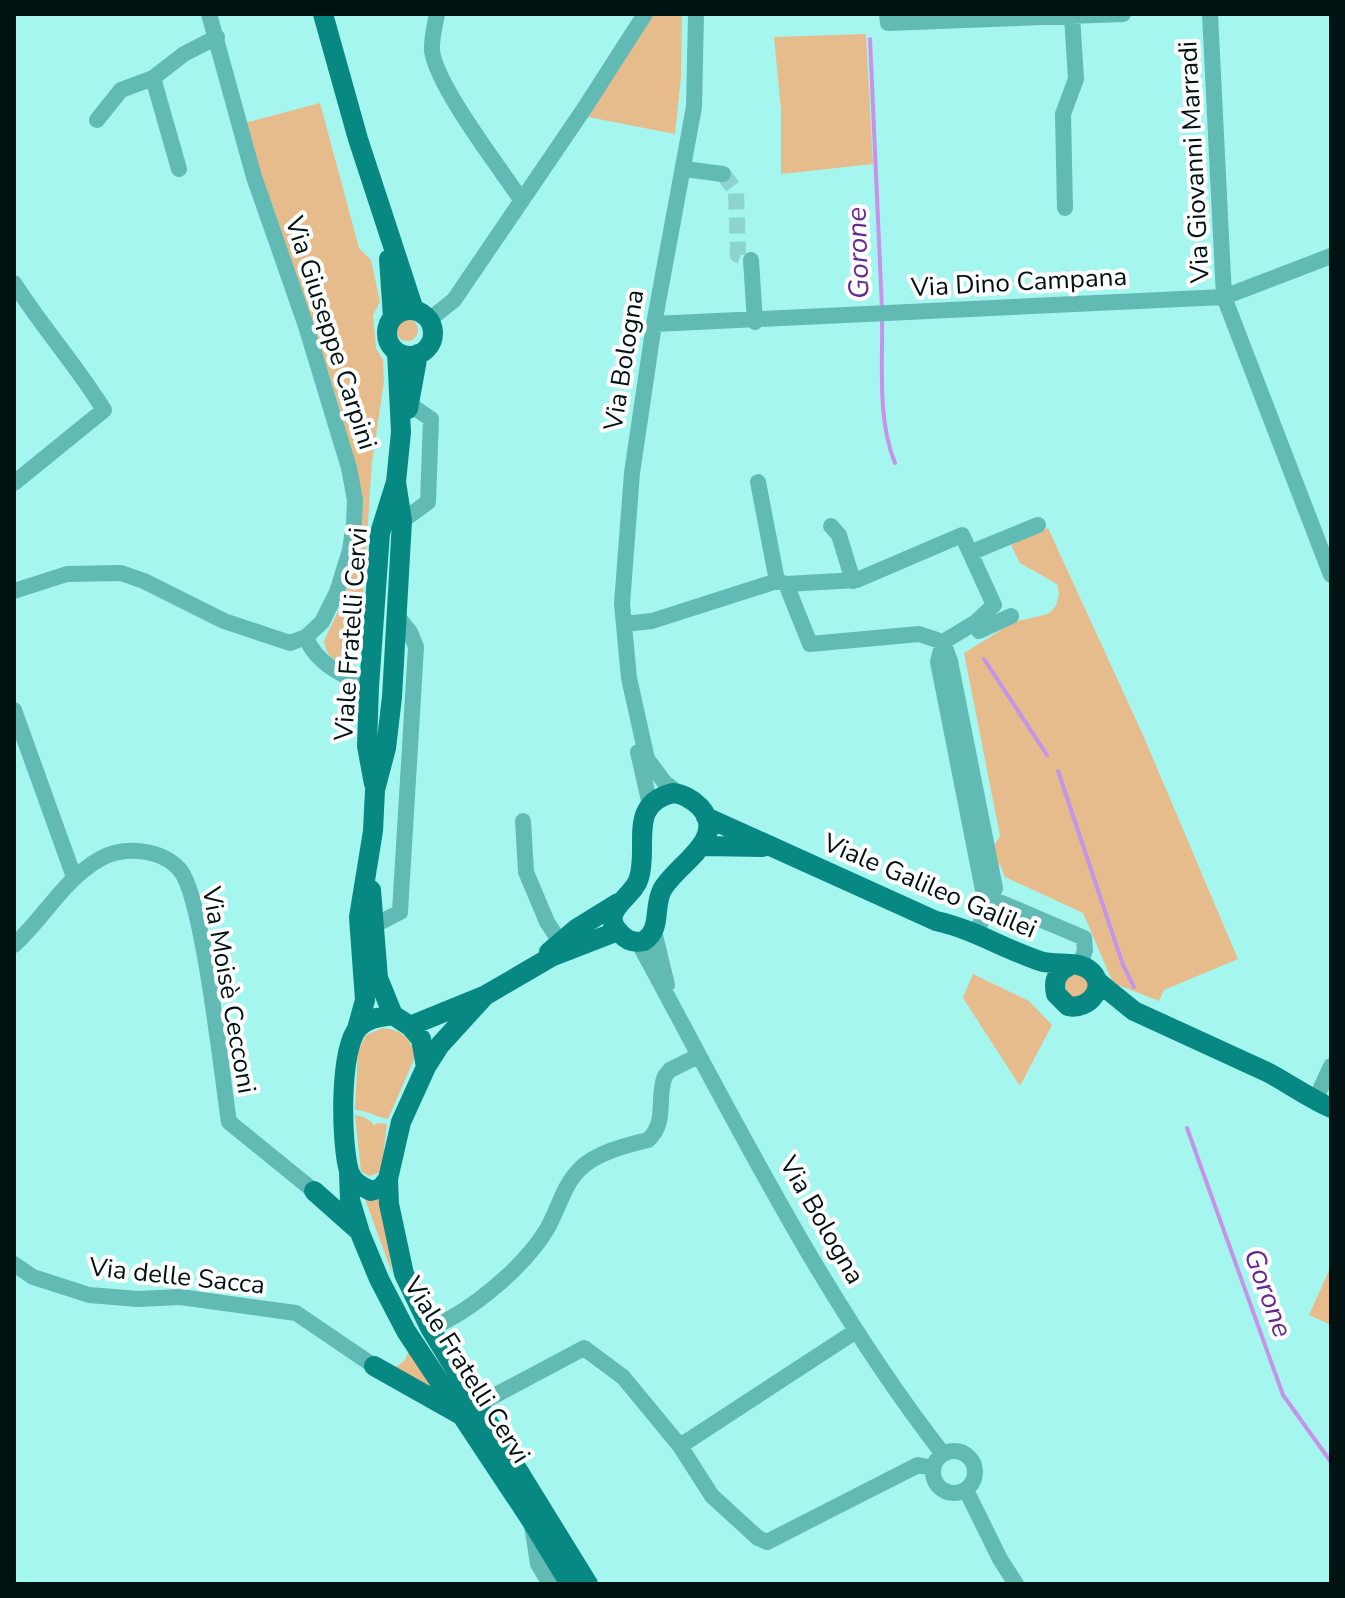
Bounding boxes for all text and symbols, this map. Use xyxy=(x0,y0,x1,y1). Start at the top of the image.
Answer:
street label: Via Giovanni Marradi xyxy=(1170,40,1218,285)
water label: Gorone xyxy=(837,206,879,300)
street label: Via Giuseppe Carpini xyxy=(276,211,385,454)
street label: Via Dino Campana xyxy=(909,259,1128,305)
street label: Via Bologna xyxy=(595,287,652,434)
street label: Viale Fratelli Cervi xyxy=(326,526,376,743)
street label: Viale Galileo Galilei xyxy=(817,825,1042,947)
street label: Via Moisè Cecconi xyxy=(193,883,264,1096)
street label: Via Bologna xyxy=(771,1149,873,1290)
water label: Gorone xyxy=(1234,1243,1302,1343)
street label: Via delle Sacca xyxy=(86,1249,267,1303)
street label: Viale Fratelli Cervi xyxy=(395,1269,538,1470)

